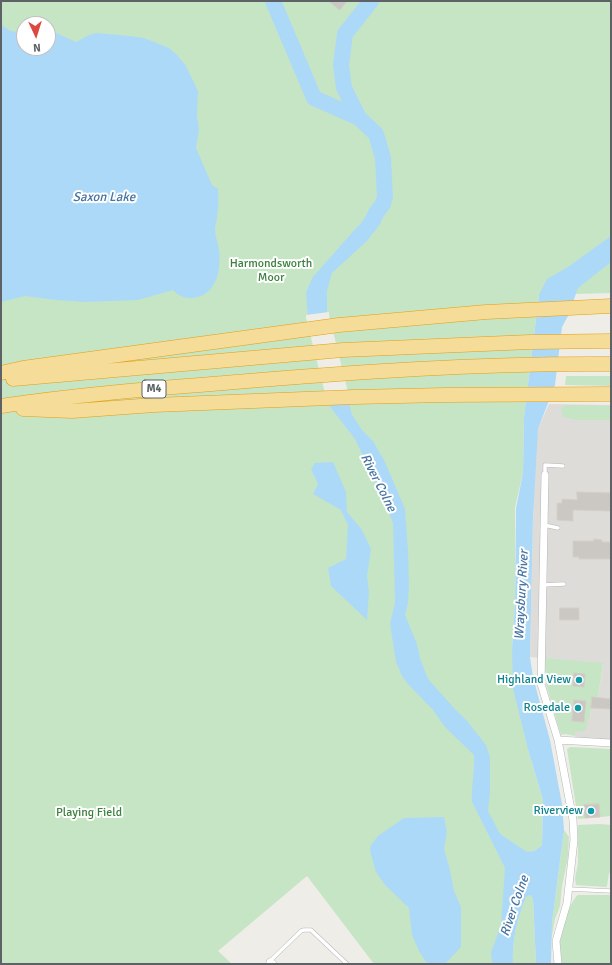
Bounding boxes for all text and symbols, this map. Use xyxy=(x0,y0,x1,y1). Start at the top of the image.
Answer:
north arrow xyxy=(16,16,56,56)
text: N xyxy=(33,41,41,54)
water label: Saxon Lake xyxy=(73,190,135,206)
park label: Harmondsworth Moor xyxy=(230,257,312,285)
road number: M4 xyxy=(142,380,166,398)
water label: River Colne xyxy=(357,451,399,515)
water label: Wraysbury River xyxy=(512,550,532,640)
place label: Highland View xyxy=(497,673,571,687)
marker: Highland View xyxy=(574,675,584,685)
place label: Rosedale xyxy=(524,701,570,715)
marker: Rosedale xyxy=(573,703,583,713)
place label: Riverview xyxy=(533,804,583,818)
park label: Playing Field xyxy=(56,806,122,820)
marker: Riverview xyxy=(586,806,596,816)
water label: River Colne xyxy=(497,874,533,938)

